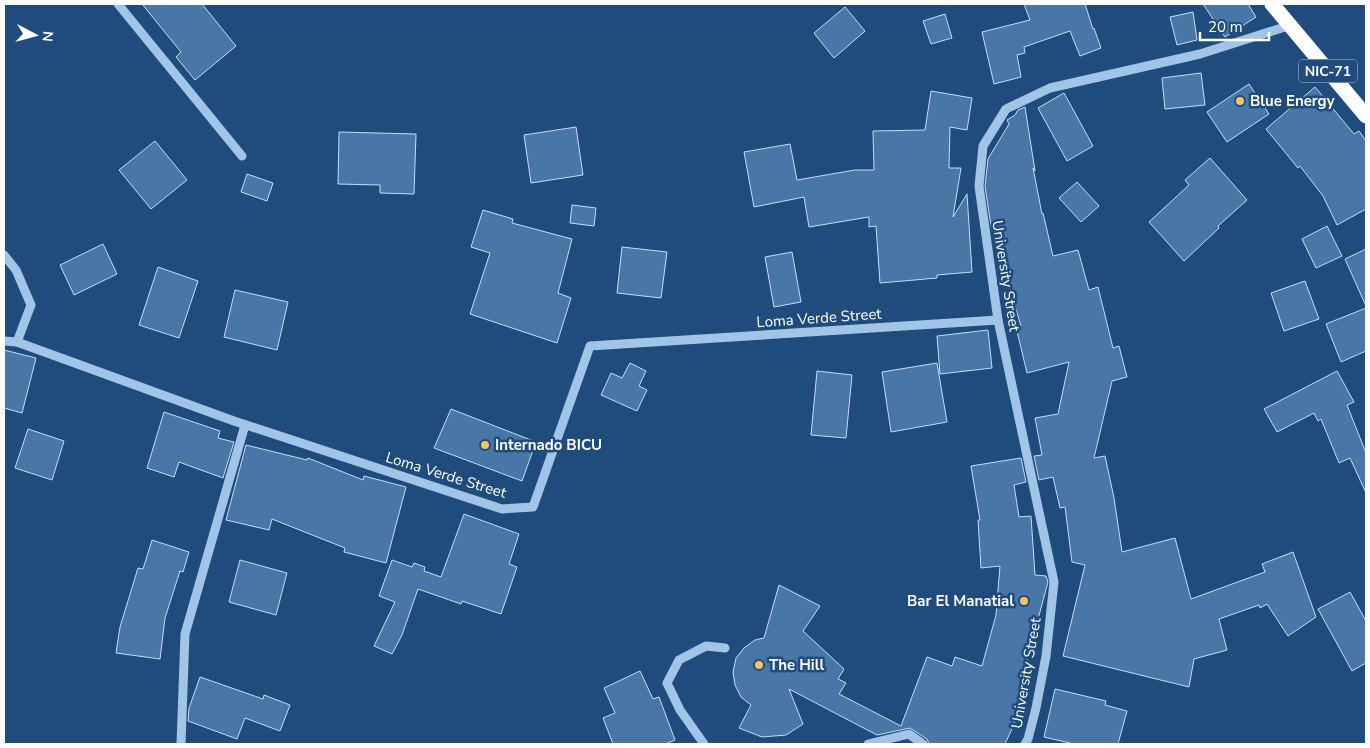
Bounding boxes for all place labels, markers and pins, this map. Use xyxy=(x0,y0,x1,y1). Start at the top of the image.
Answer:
place label: Blue Energy xyxy=(1250,91,1335,111)
marker: Blue Energy xyxy=(1234,95,1246,107)
place label: Internado BICU xyxy=(495,435,602,455)
marker: Internado BICU xyxy=(479,439,491,451)
place label: Bar El Manatial xyxy=(907,591,1014,611)
marker: Bar El Manatial xyxy=(1018,595,1030,607)
place label: The Hill xyxy=(769,655,824,675)
marker: The Hill xyxy=(753,659,765,671)

